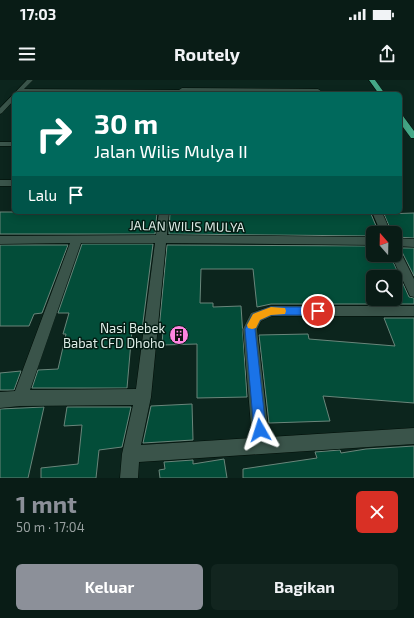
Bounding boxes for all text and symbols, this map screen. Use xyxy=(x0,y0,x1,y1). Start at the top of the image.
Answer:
text: 17:03 xyxy=(20,5,56,23)
icon: menu xyxy=(16,43,38,65)
text: Routely xyxy=(174,43,240,65)
icon: share xyxy=(376,43,398,65)
text: 30 m xyxy=(94,106,158,140)
icon: right xyxy=(28,108,80,160)
text: Jalan Wilis Mulya II xyxy=(94,140,248,162)
icon: arrive xyxy=(65,184,87,206)
text: Lalu xyxy=(28,186,57,204)
street label: JALAN WILIS MULYA xyxy=(129,217,245,235)
north arrow xyxy=(366,226,402,262)
map controls xyxy=(366,226,402,306)
button: search xyxy=(366,270,402,306)
pin xyxy=(301,294,335,328)
icon: arrive xyxy=(307,300,329,322)
place label: Nasi Bebek Babat CFD Dhoho xyxy=(63,320,165,351)
building icon: Nasi Bebek Babat CFD Dhoho xyxy=(168,324,190,346)
position arrow xyxy=(239,409,281,451)
text: 1 mnt xyxy=(16,489,77,518)
button: close xyxy=(356,491,398,533)
text: 50 m · 17:04 xyxy=(16,519,85,535)
button: Keluar xyxy=(16,564,203,610)
button: Bagikan xyxy=(211,564,398,610)

